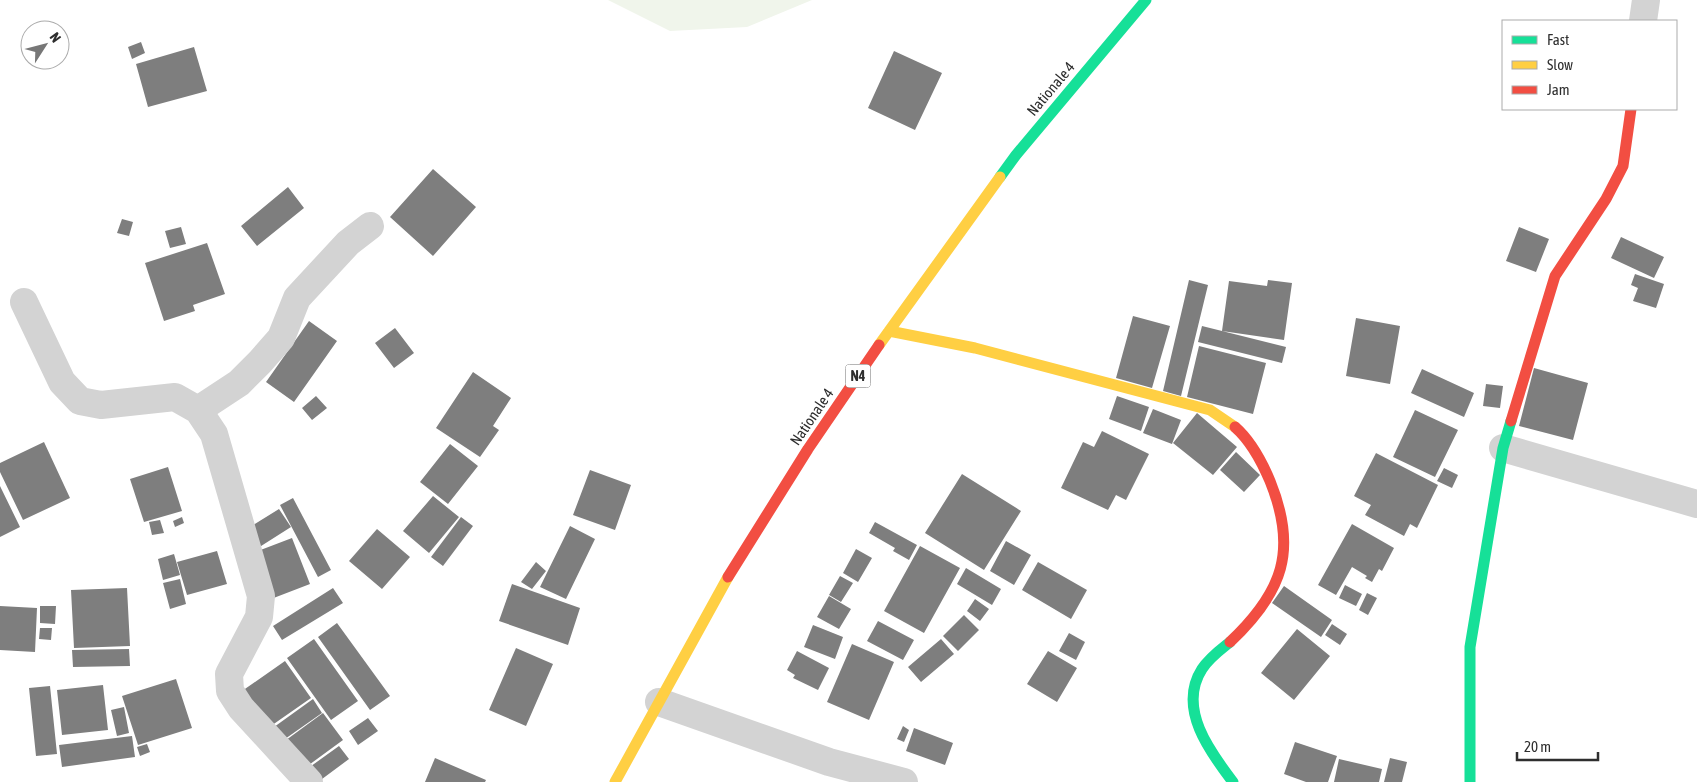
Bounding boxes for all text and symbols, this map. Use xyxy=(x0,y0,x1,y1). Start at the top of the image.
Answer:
north arrow xyxy=(20,20,70,70)
legend xyxy=(1502,20,1677,110)
text: N xyxy=(47,29,64,45)
text: Fast xyxy=(1547,31,1569,48)
text: Slow xyxy=(1547,56,1573,73)
street label: Nationale 4 xyxy=(1023,58,1078,119)
text: Jam xyxy=(1547,81,1570,98)
road number: N4 xyxy=(846,364,870,388)
street label: Nationale 4 xyxy=(786,385,837,448)
scale bar xyxy=(1517,730,1598,762)
text: 20 m xyxy=(1524,738,1551,755)

